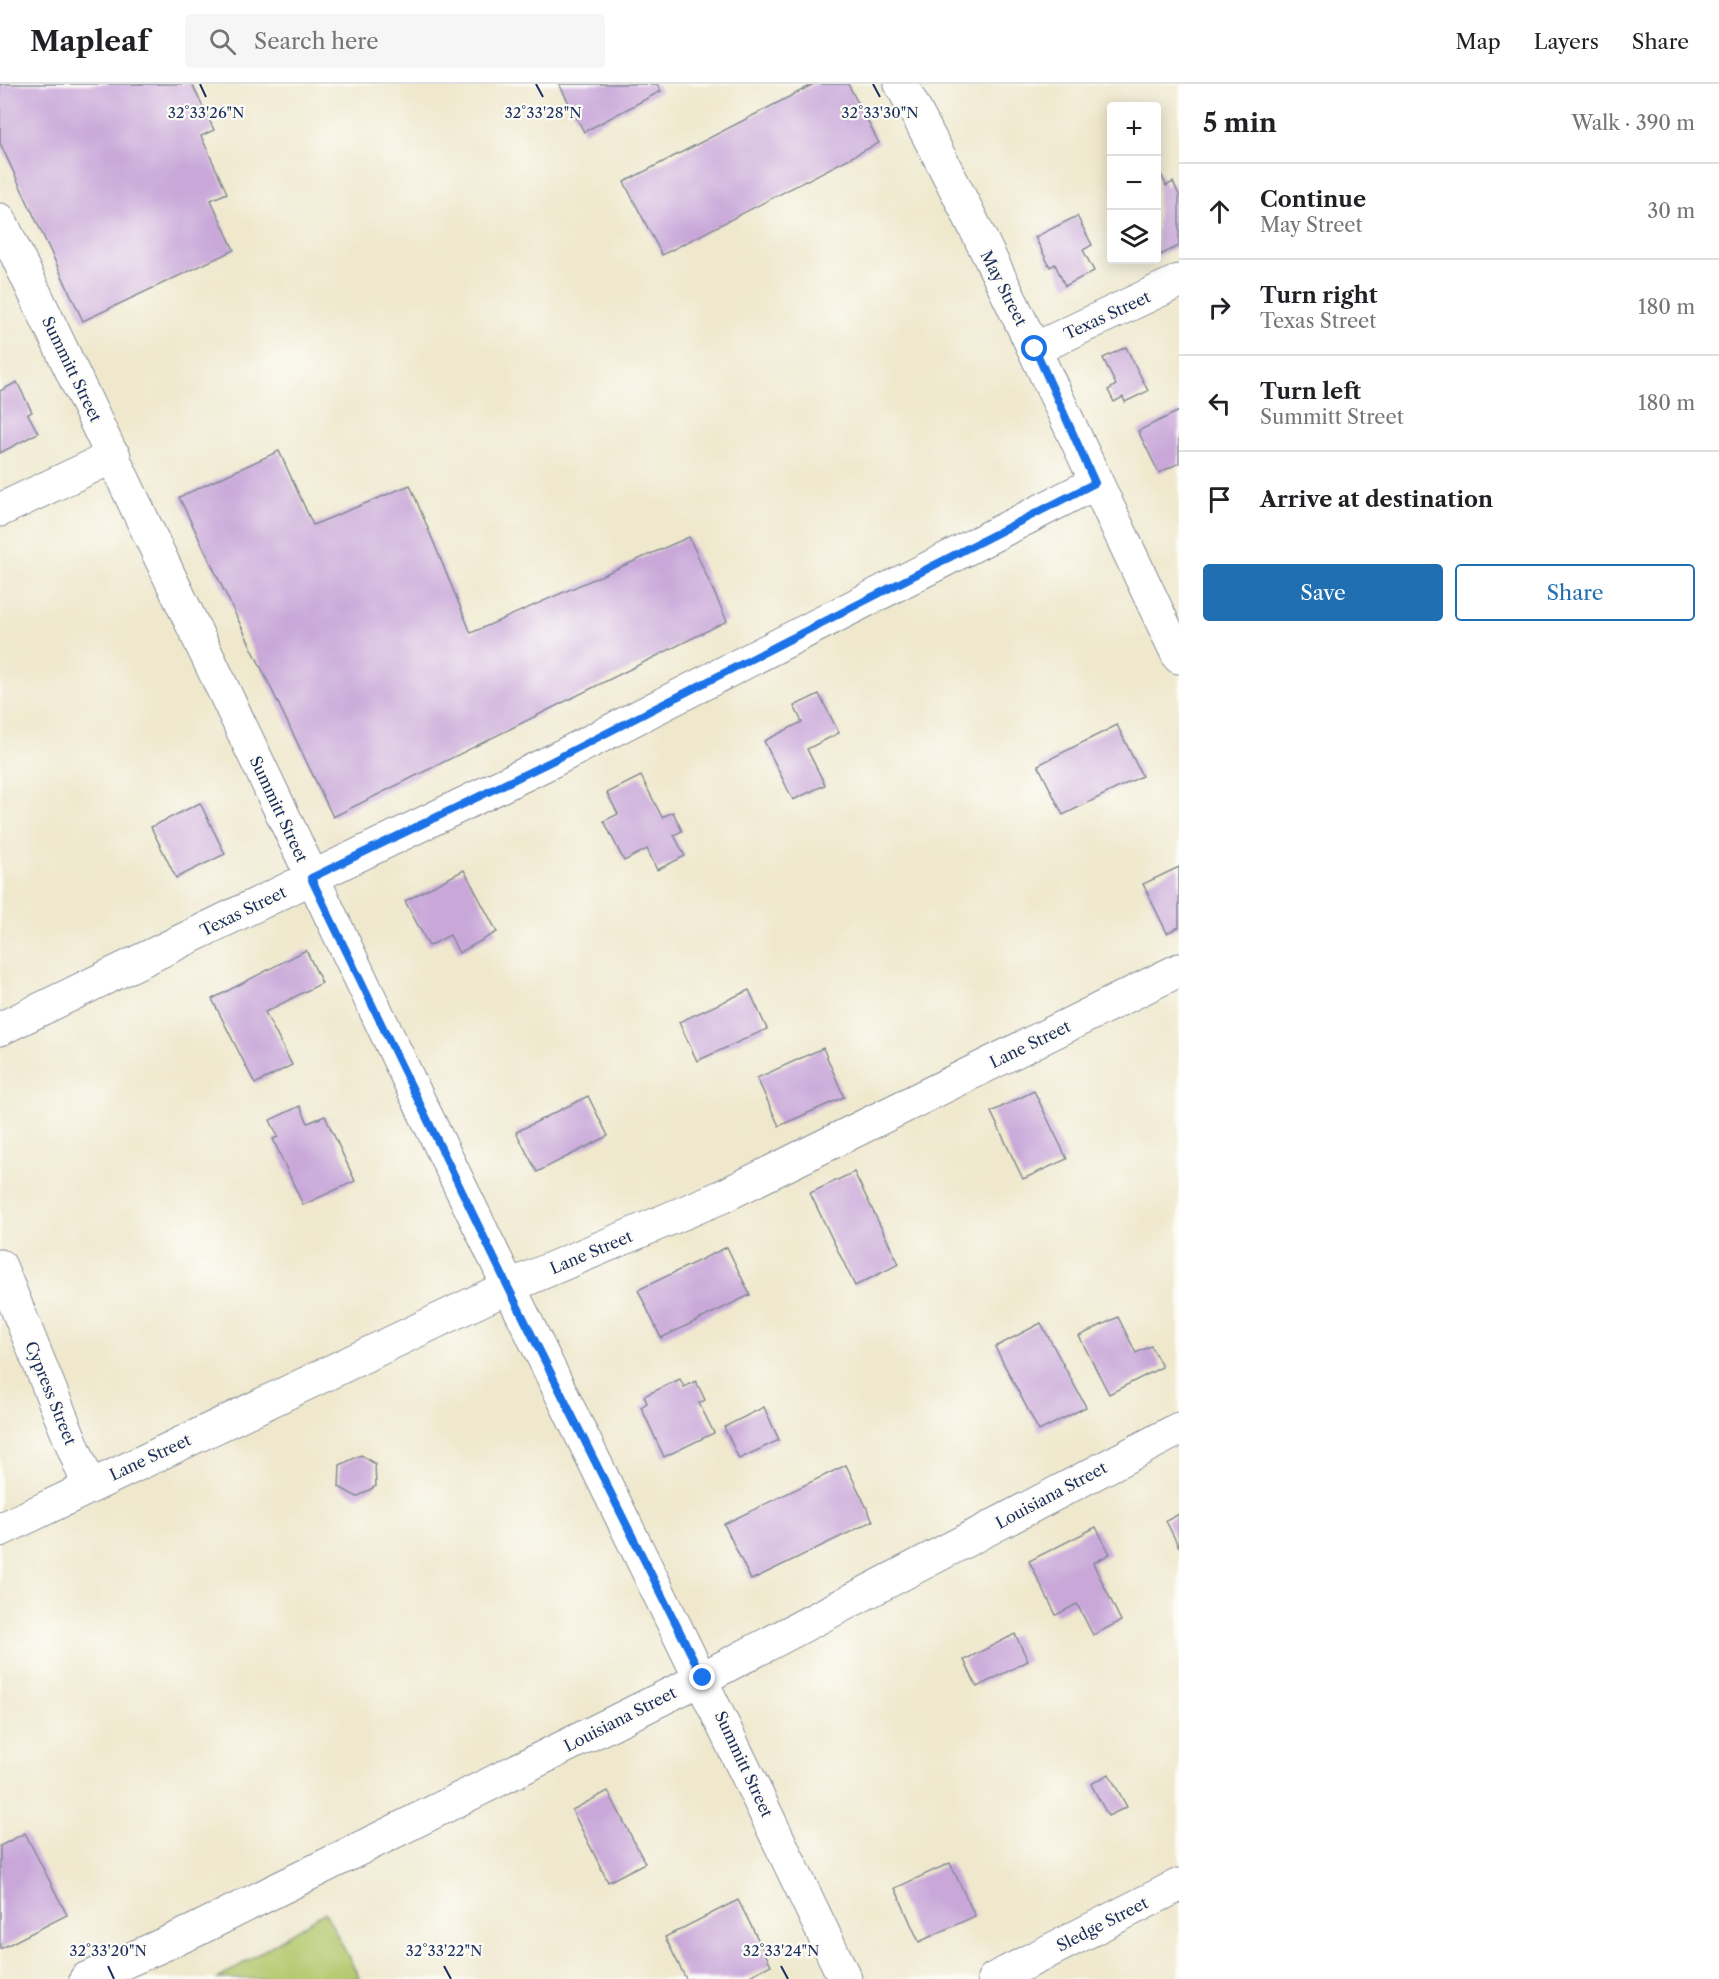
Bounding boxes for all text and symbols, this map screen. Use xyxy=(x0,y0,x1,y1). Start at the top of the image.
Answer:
search box xyxy=(185,14,605,68)
text: Mapleaf xyxy=(30,24,149,58)
icon: search xyxy=(206,25,239,58)
text: Search here xyxy=(254,28,379,55)
text: Map xyxy=(1456,29,1501,54)
text: Layers xyxy=(1534,29,1599,54)
text: Share xyxy=(1632,29,1689,54)
map controls xyxy=(1107,102,1161,264)
button: + xyxy=(1107,102,1161,156)
text: 32°33'26"N xyxy=(168,103,244,122)
text: 32°33'28"N xyxy=(504,103,582,122)
text: 32°33'30"N xyxy=(841,103,919,122)
text: 5 min xyxy=(1203,107,1277,139)
text: Walk · 390 m xyxy=(1572,111,1695,135)
button: − xyxy=(1107,156,1161,210)
text: Continue xyxy=(1260,186,1366,213)
icon: ahead xyxy=(1203,195,1236,228)
text: 30 m xyxy=(1647,199,1695,223)
button: layers xyxy=(1107,210,1161,264)
text: May Street xyxy=(1260,213,1363,237)
street label: May Street xyxy=(976,247,1032,329)
text: Turn right xyxy=(1260,282,1378,309)
street label: Texas Street xyxy=(1061,286,1154,344)
icon: right xyxy=(1203,291,1236,324)
text: 180 m xyxy=(1638,295,1695,319)
text: Texas Street xyxy=(1260,309,1376,333)
street label: Summitt Street xyxy=(38,313,106,425)
route start xyxy=(1021,335,1047,361)
text: Turn left xyxy=(1260,378,1361,405)
icon: left xyxy=(1203,387,1236,420)
text: 180 m xyxy=(1638,391,1695,415)
text: Summitt Street xyxy=(1260,405,1404,429)
icon: arrive xyxy=(1203,483,1236,516)
text: Arrive at destination xyxy=(1260,486,1493,513)
button: Save xyxy=(1203,564,1443,621)
button: Share xyxy=(1455,564,1695,621)
street label: Summitt Street xyxy=(246,753,313,866)
street label: Texas Street xyxy=(197,881,290,940)
street label: Lane Street xyxy=(986,1016,1074,1072)
street label: Lane Street xyxy=(547,1226,635,1278)
street label: Cypress Street xyxy=(21,1338,81,1448)
street label: Lane Street xyxy=(106,1429,194,1485)
street label: Louisiana Street xyxy=(992,1457,1110,1533)
route end xyxy=(689,1664,715,1690)
street label: Louisiana Street xyxy=(561,1682,680,1756)
street label: Summitt Street xyxy=(711,1708,778,1821)
street label: Sledge Street xyxy=(1053,1892,1151,1956)
text: 32°33'20"N xyxy=(69,1941,147,1960)
text: 32°33'22"N xyxy=(406,1941,482,1960)
text: 32°33'24"N xyxy=(743,1941,819,1960)

